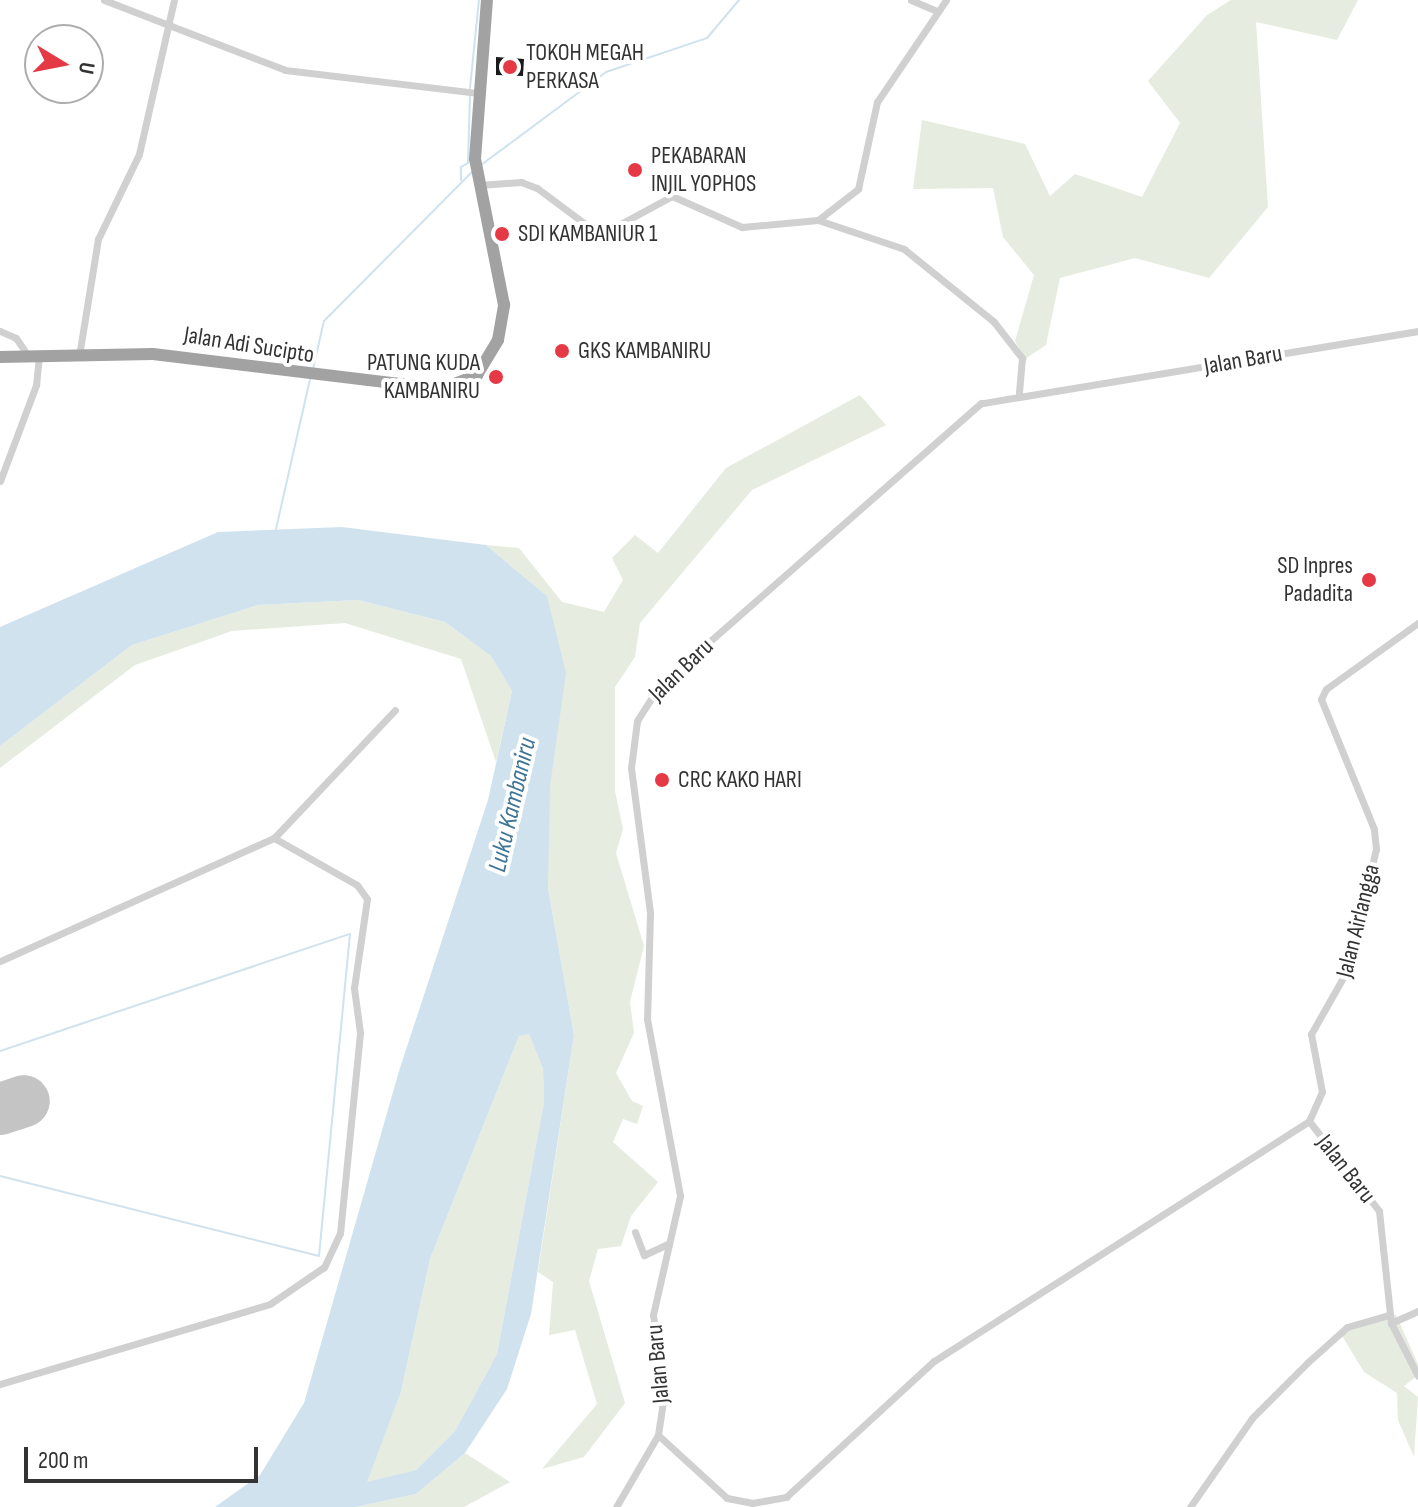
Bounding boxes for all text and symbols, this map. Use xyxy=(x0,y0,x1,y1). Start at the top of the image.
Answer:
north arrow xyxy=(24,24,104,104)
place label: TOKOH MEGAH PERKASA xyxy=(526,39,644,95)
marker: TOKOH MEGAH PERKASA xyxy=(501,58,519,76)
text: U xyxy=(72,60,100,76)
place label: PEKABARAN INJIL YOPHOS xyxy=(651,142,756,198)
marker: PEKABARAN INJIL YOPHOS xyxy=(626,161,644,179)
place label: SDI KAMBANIUR 1 xyxy=(518,220,657,248)
marker: SDI KAMBANIUR 1 xyxy=(493,225,511,243)
street label: Jalan Adi Sucipto xyxy=(182,320,316,370)
place label: GKS KAMBANIRU xyxy=(578,337,711,365)
street label: Jalan Baru xyxy=(1202,339,1284,381)
marker: GKS KAMBANIRU xyxy=(553,342,571,360)
place label: PATUNG KUDA KAMBANIRU xyxy=(367,349,480,405)
marker: PATUNG KUDA KAMBANIRU xyxy=(487,368,505,386)
place label: SD Inpres Padadita xyxy=(1277,552,1353,608)
marker: SD Inpres Padadita xyxy=(1360,571,1378,589)
street label: Jalan Baru xyxy=(643,632,719,708)
water label: Luku Kambaniru xyxy=(482,735,544,875)
place label: CRC KAKO HARI xyxy=(678,766,802,794)
marker: CRC KAKO HARI xyxy=(653,771,671,789)
street label: Jalan Airlangga xyxy=(1330,861,1386,981)
street label: Jalan Baru xyxy=(1310,1129,1382,1209)
street label: Jalan Baru xyxy=(640,1323,676,1405)
scale bar xyxy=(28,1431,262,1481)
text: 200 m xyxy=(38,1446,89,1475)

